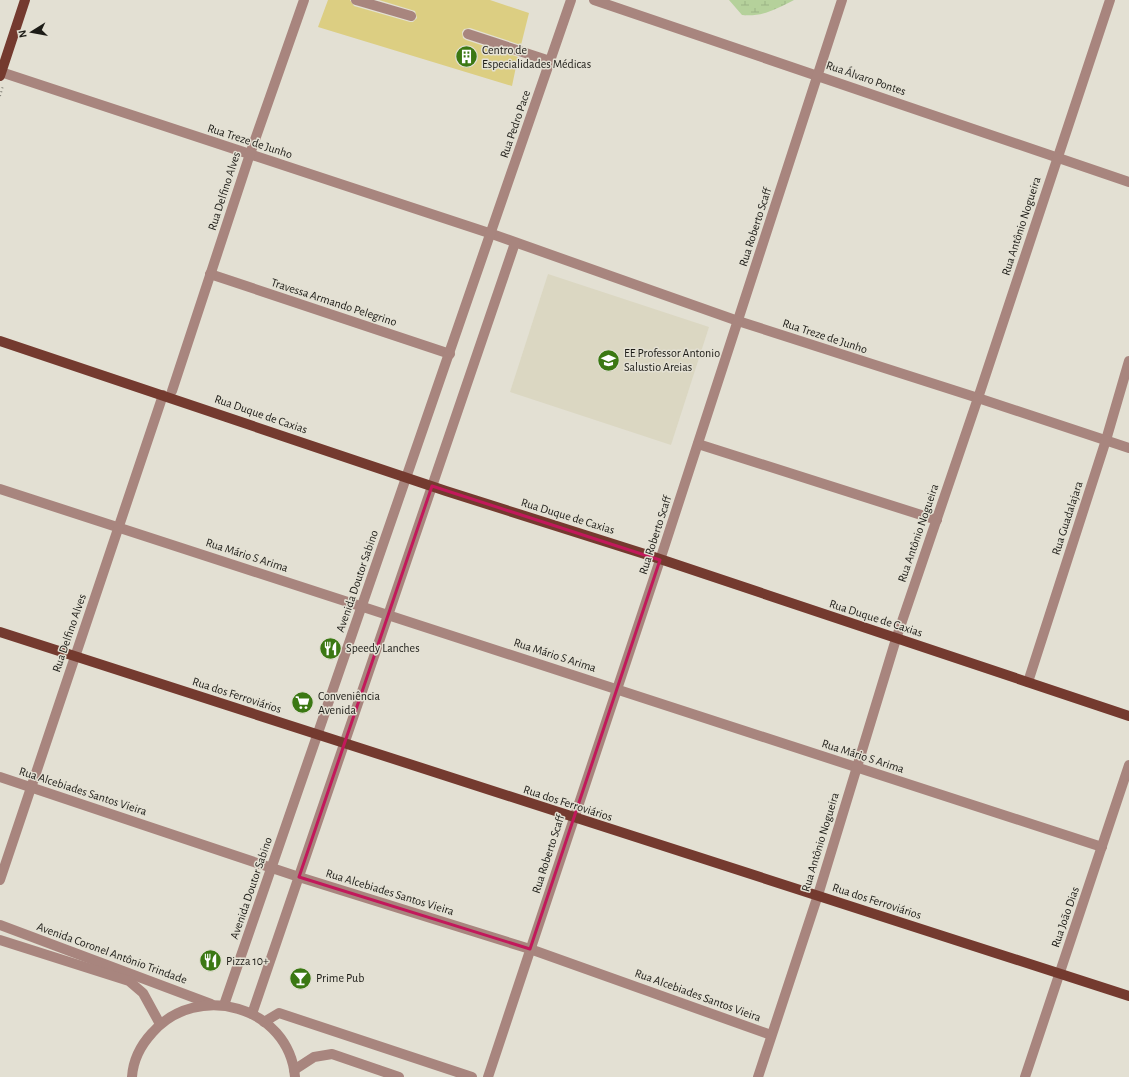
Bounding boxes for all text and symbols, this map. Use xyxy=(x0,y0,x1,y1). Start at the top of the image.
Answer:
north arrow xyxy=(12,12,52,52)
text: N xyxy=(17,29,29,39)
building icon: Centro de Especialidades Médicas xyxy=(454,44,480,70)
place label: Centro de Especialidades Médicas xyxy=(482,44,591,70)
street label: Rua Álvaro Pontes xyxy=(825,58,908,97)
street label: Rua Pedro Pace xyxy=(498,89,532,159)
street label: Rua Treze de Junho xyxy=(206,122,294,160)
street label: Rua Delfino Alves xyxy=(206,150,242,232)
street label: Rua Antônio Nogueira xyxy=(999,175,1043,277)
street label: Rua Roberto Scaff xyxy=(737,185,774,268)
street label: Travessa Armando Pelegrino xyxy=(270,276,398,328)
street label: Rua Treze de Junho xyxy=(781,317,869,355)
school or university icon: EE Professor Antonio Salustio Areias xyxy=(596,347,622,373)
place label: EE Professor Antonio Salustio Areias xyxy=(624,347,720,373)
street label: Rua Duque de Caxias xyxy=(213,392,309,436)
street label: Rua Guadalajara xyxy=(1049,479,1086,557)
street label: Rua Antônio Nogueira xyxy=(896,482,941,584)
street label: Rua Roberto Scaff xyxy=(637,493,674,576)
street label: Rua Duque de Caxias xyxy=(520,496,616,536)
street label: Avenida Doutor Sabino xyxy=(334,528,380,634)
street label: Rua Mário S Arima xyxy=(204,536,290,574)
street label: Rua Delfino Alves xyxy=(50,592,88,674)
street label: Rua Duque de Caxias xyxy=(828,597,924,639)
restaurant icon: Speedy Lanches xyxy=(318,635,344,661)
street label: Rua Mário S Arima xyxy=(512,636,598,674)
place label: Speedy Lanches xyxy=(346,642,420,655)
street label: Rua dos Ferroviários xyxy=(191,675,283,715)
supermarket icon: Conveniência Avenida xyxy=(290,690,316,716)
place label: Conveniência Avenida xyxy=(318,690,381,716)
street label: Rua Mário S Arima xyxy=(820,737,906,775)
street label: Rua Alcebiades Santos Vieira xyxy=(18,765,149,817)
street label: Rua dos Ferroviários xyxy=(522,783,614,823)
street label: Rua Antônio Nogueira xyxy=(799,791,841,893)
street label: Rua Roberto Scaff xyxy=(530,812,567,895)
street label: Avenida Doutor Sabino xyxy=(228,835,274,941)
street label: Rua Alcebiades Santos Vieira xyxy=(325,867,456,917)
street label: Rua dos Ferroviários xyxy=(831,881,923,921)
street label: Rua João Dias xyxy=(1049,885,1081,949)
street label: Avenida Coronel Antônio Trindade xyxy=(35,920,189,986)
restaurant icon: Pizza 10+ xyxy=(198,948,224,974)
place label: Pizza 10+ xyxy=(226,955,269,967)
bar icon: Prime Pub xyxy=(287,965,313,991)
street label: Rua Alcebiades Santos Vieira xyxy=(633,967,763,1024)
place label: Prime Pub xyxy=(316,972,364,984)

